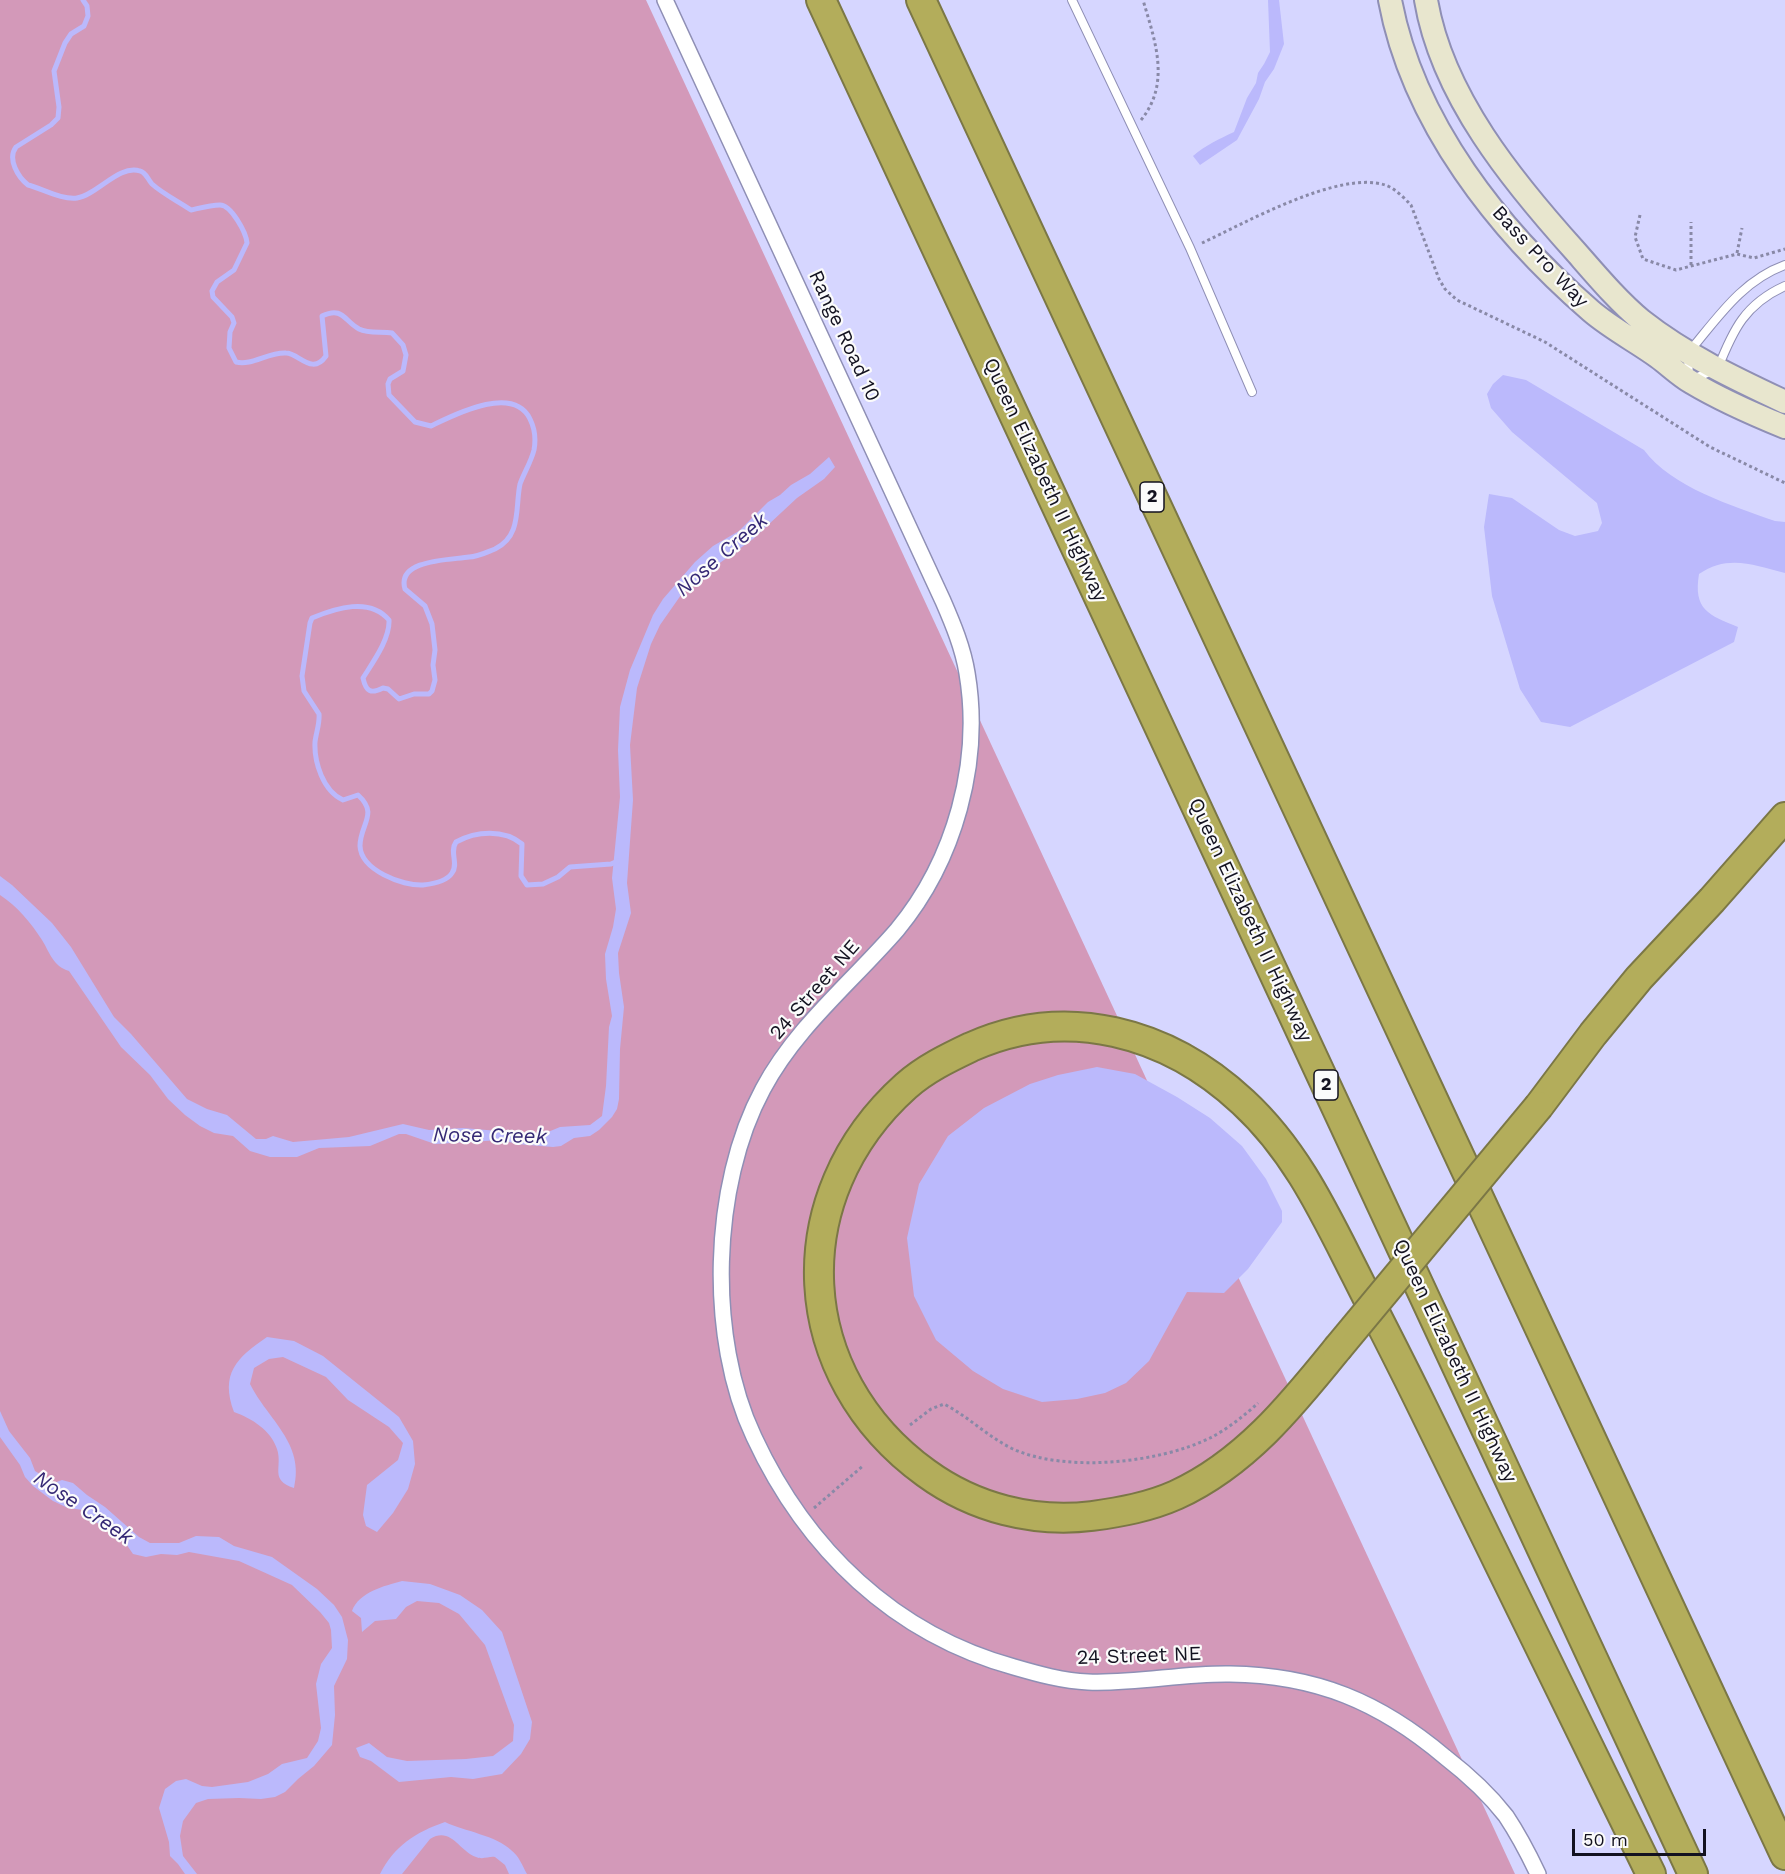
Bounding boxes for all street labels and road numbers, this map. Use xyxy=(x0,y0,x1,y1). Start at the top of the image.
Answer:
street label: Bass Pro Way xyxy=(1487,201,1593,313)
street label: Range Road 10 xyxy=(803,267,885,405)
street label: Queen Elizabeth II Highway xyxy=(978,354,1112,606)
road number: 2 xyxy=(1140,482,1164,512)
street label: Queen Elizabeth II Highway xyxy=(1183,794,1317,1046)
street label: 24 Street NE xyxy=(765,935,865,1045)
road number: 2 xyxy=(1314,1070,1338,1100)
street label: Queen Elizabeth II Highway xyxy=(1388,1235,1522,1487)
street label: 24 Street NE xyxy=(1076,1642,1202,1670)

